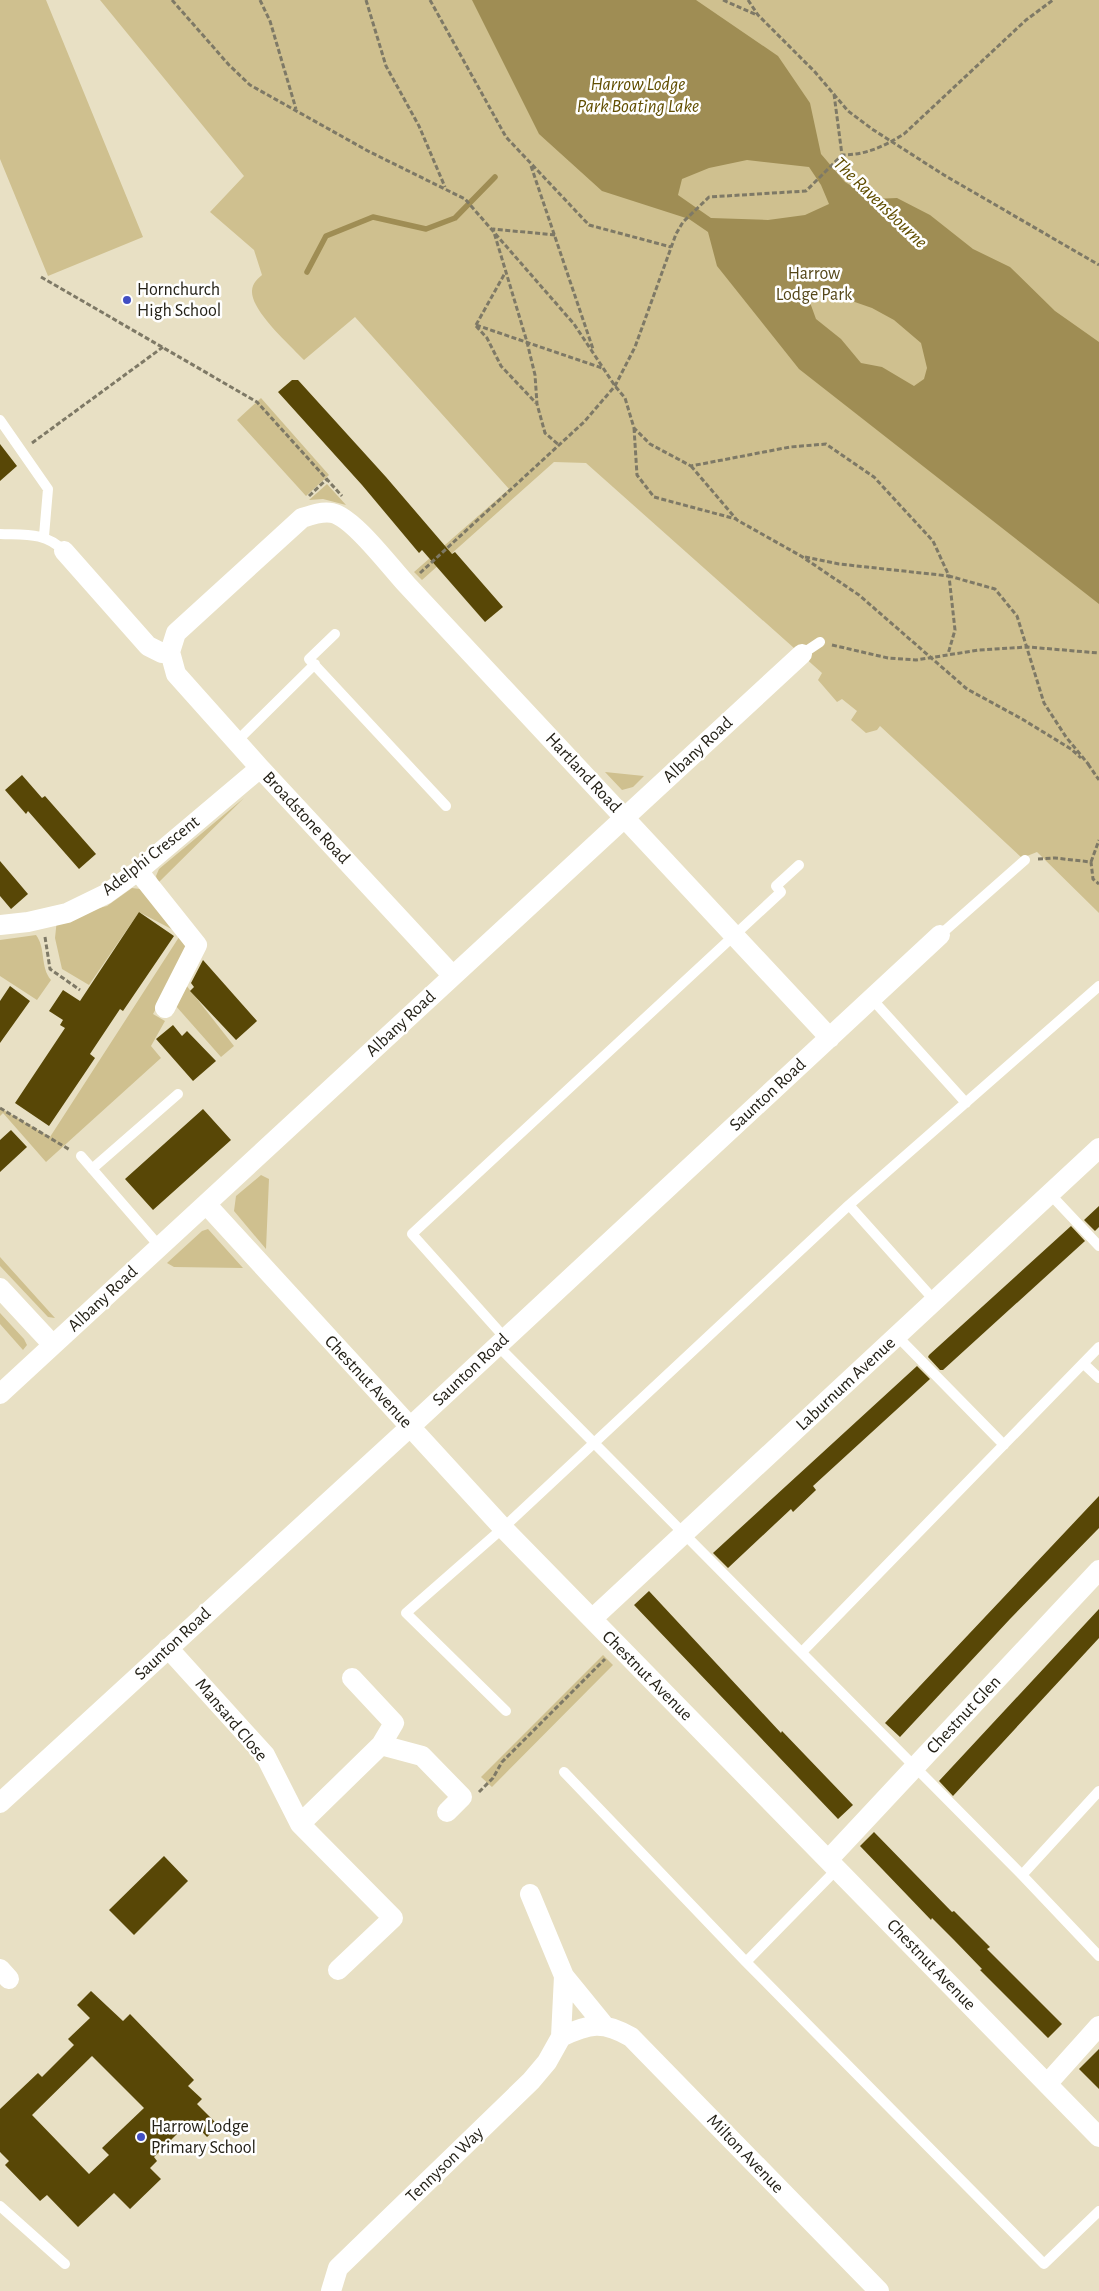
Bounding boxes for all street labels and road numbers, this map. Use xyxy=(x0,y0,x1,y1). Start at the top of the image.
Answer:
street label: Albany Road xyxy=(660,714,736,786)
street label: Hartland Road xyxy=(542,730,624,816)
street label: Broadstone Road xyxy=(259,768,353,868)
street label: Adelphi Crescent xyxy=(99,812,203,899)
street label: Albany Road xyxy=(363,988,439,1060)
street label: Saunton Road xyxy=(726,1055,810,1135)
street label: Albany Road xyxy=(65,1263,141,1335)
street label: Saunton Road xyxy=(429,1330,513,1410)
street label: Chestnut Avenue xyxy=(321,1332,415,1432)
street label: Laburnum Avenue xyxy=(793,1334,899,1434)
street label: Saunton Road xyxy=(131,1604,215,1684)
street label: Chestnut Avenue xyxy=(599,1628,695,1724)
street label: Chestnut Glen xyxy=(924,1673,1004,1757)
street label: Mansard Close xyxy=(191,1675,271,1765)
street label: Chestnut Avenue xyxy=(883,1916,979,2014)
street label: Milton Avenue xyxy=(703,2111,787,2197)
street label: Tennyson Way xyxy=(403,2124,487,2206)

